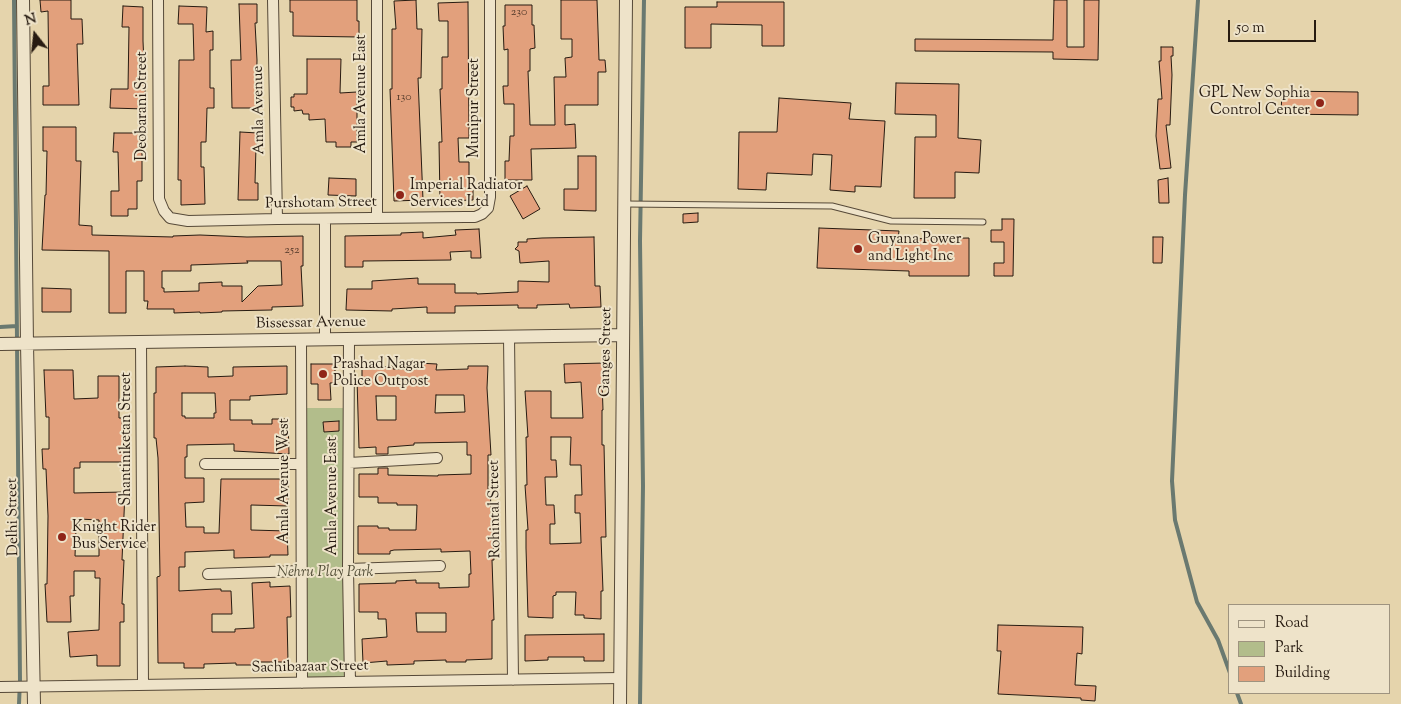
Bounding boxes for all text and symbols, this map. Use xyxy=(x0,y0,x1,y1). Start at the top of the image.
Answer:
house number: 230 xyxy=(511,6,527,20)
text: N xyxy=(23,9,39,32)
north arrow xyxy=(10,10,60,60)
scale bar xyxy=(1231,10,1318,42)
text: 50 m xyxy=(1236,18,1265,39)
street label: Amla Avenue East xyxy=(353,34,371,154)
street label: Deobarani Street xyxy=(134,51,152,161)
street label: Munipur Street xyxy=(466,58,484,158)
street label: Amla Avenue xyxy=(250,65,270,155)
place label: GPL New Sophia Control Center xyxy=(1199,85,1310,120)
house number: 130 xyxy=(396,91,412,105)
marker: GPL New Sophia Control Center xyxy=(1314,97,1326,109)
place label: Imperial Radiator Services Ltd xyxy=(410,177,523,212)
marker: Imperial Radiator Services Ltd xyxy=(394,189,406,201)
street label: Purshotam Street xyxy=(265,194,377,214)
place label: Guyana Power and Light Inc xyxy=(868,231,961,266)
marker: Guyana Power and Light Inc xyxy=(852,243,864,255)
house number: 252 xyxy=(284,244,300,258)
street label: Ganges Street xyxy=(597,307,617,397)
street label: Bissessar Avenue xyxy=(256,314,366,334)
place label: Prashad Nagar Police Outpost xyxy=(333,356,428,391)
marker: Prashad Nagar Police Outpost xyxy=(317,368,329,380)
street label: Shantiniketan Street xyxy=(118,372,136,506)
street label: Amla Avenue West xyxy=(276,418,294,544)
street label: Amla Avenue East xyxy=(324,436,342,556)
street label: Rohintal Street xyxy=(486,460,506,558)
street label: Delhi Street xyxy=(4,478,24,556)
place label: Knight Rider Bus Service xyxy=(72,519,156,554)
marker: Knight Rider Bus Service xyxy=(56,531,68,543)
park label: Nehru Play Park xyxy=(277,564,373,582)
legend xyxy=(1228,604,1391,694)
text: Road xyxy=(1275,613,1309,634)
text: Park xyxy=(1275,638,1304,659)
street label: Sachibazaar Street xyxy=(251,658,369,678)
text: Building xyxy=(1275,663,1330,684)

